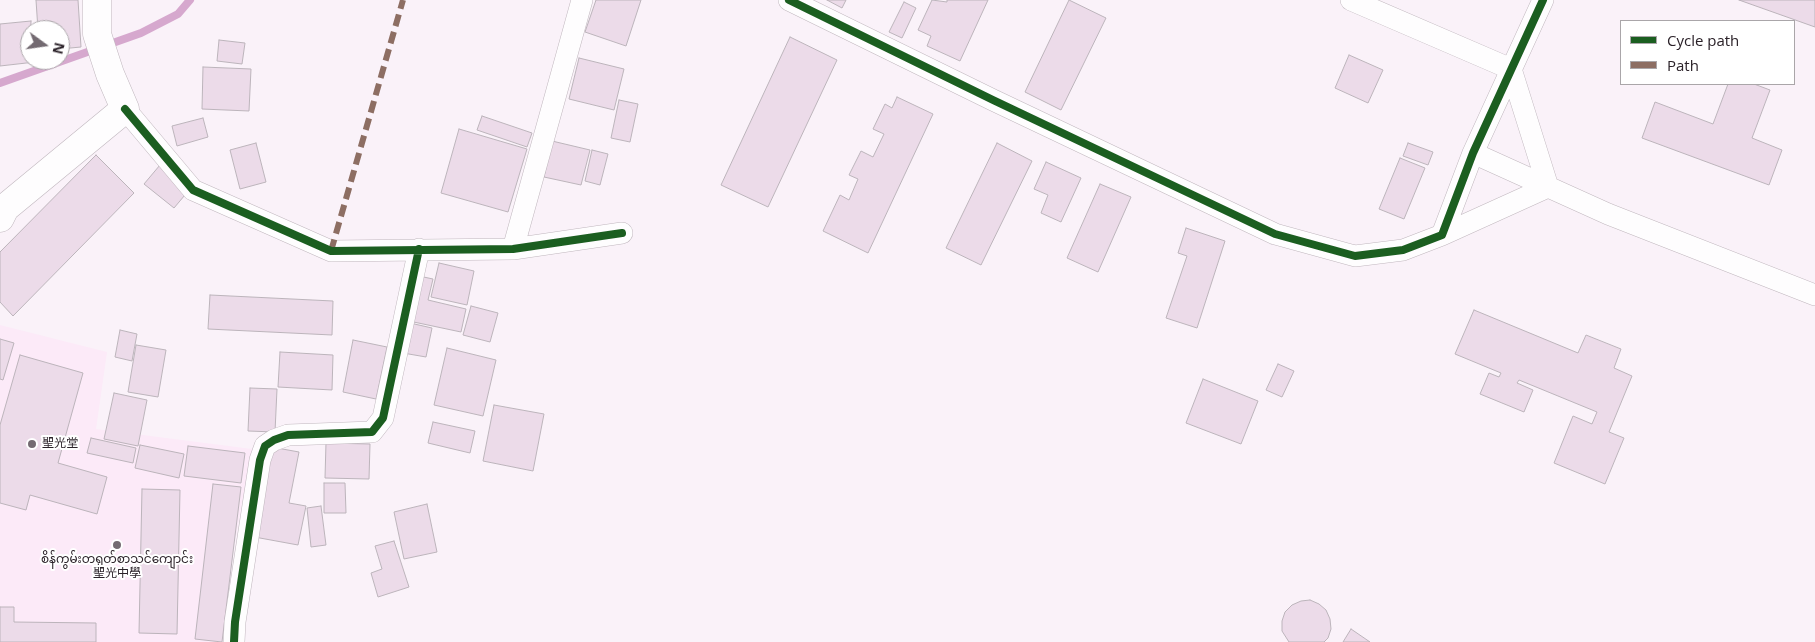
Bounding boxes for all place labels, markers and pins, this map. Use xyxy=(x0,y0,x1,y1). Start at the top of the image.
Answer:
place label: 聖光堂 xyxy=(42,437,78,451)
marker: 聖光堂 xyxy=(26,438,38,450)
marker: စိန်ကွမ်းတရုတ်စာသင်ကျောင်း 聖光中學 xyxy=(111,539,123,551)
place label: စိန်ကွမ်းတရုတ်စာသင်ကျောင်း 聖光中學 xyxy=(41,553,193,581)

